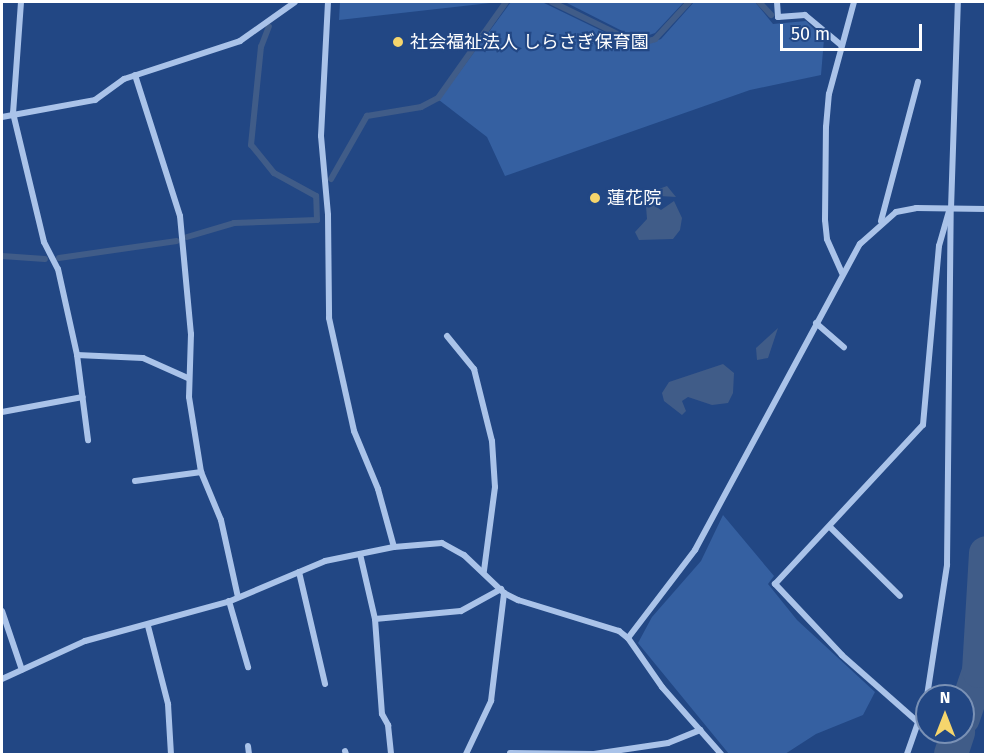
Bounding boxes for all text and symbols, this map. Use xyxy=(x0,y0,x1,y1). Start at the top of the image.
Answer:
scale bar xyxy=(783,12,926,50)
text: 50 m xyxy=(791,23,830,45)
place label: 社会福祉法人 しらさぎ保育園 xyxy=(410,31,649,53)
marker: 社会福祉法人 しらさぎ保育園 xyxy=(391,35,405,49)
place label: 蓮花院 xyxy=(607,187,661,209)
marker: 蓮花院 xyxy=(588,191,602,205)
north arrow xyxy=(915,684,975,744)
text: N xyxy=(940,688,950,707)

